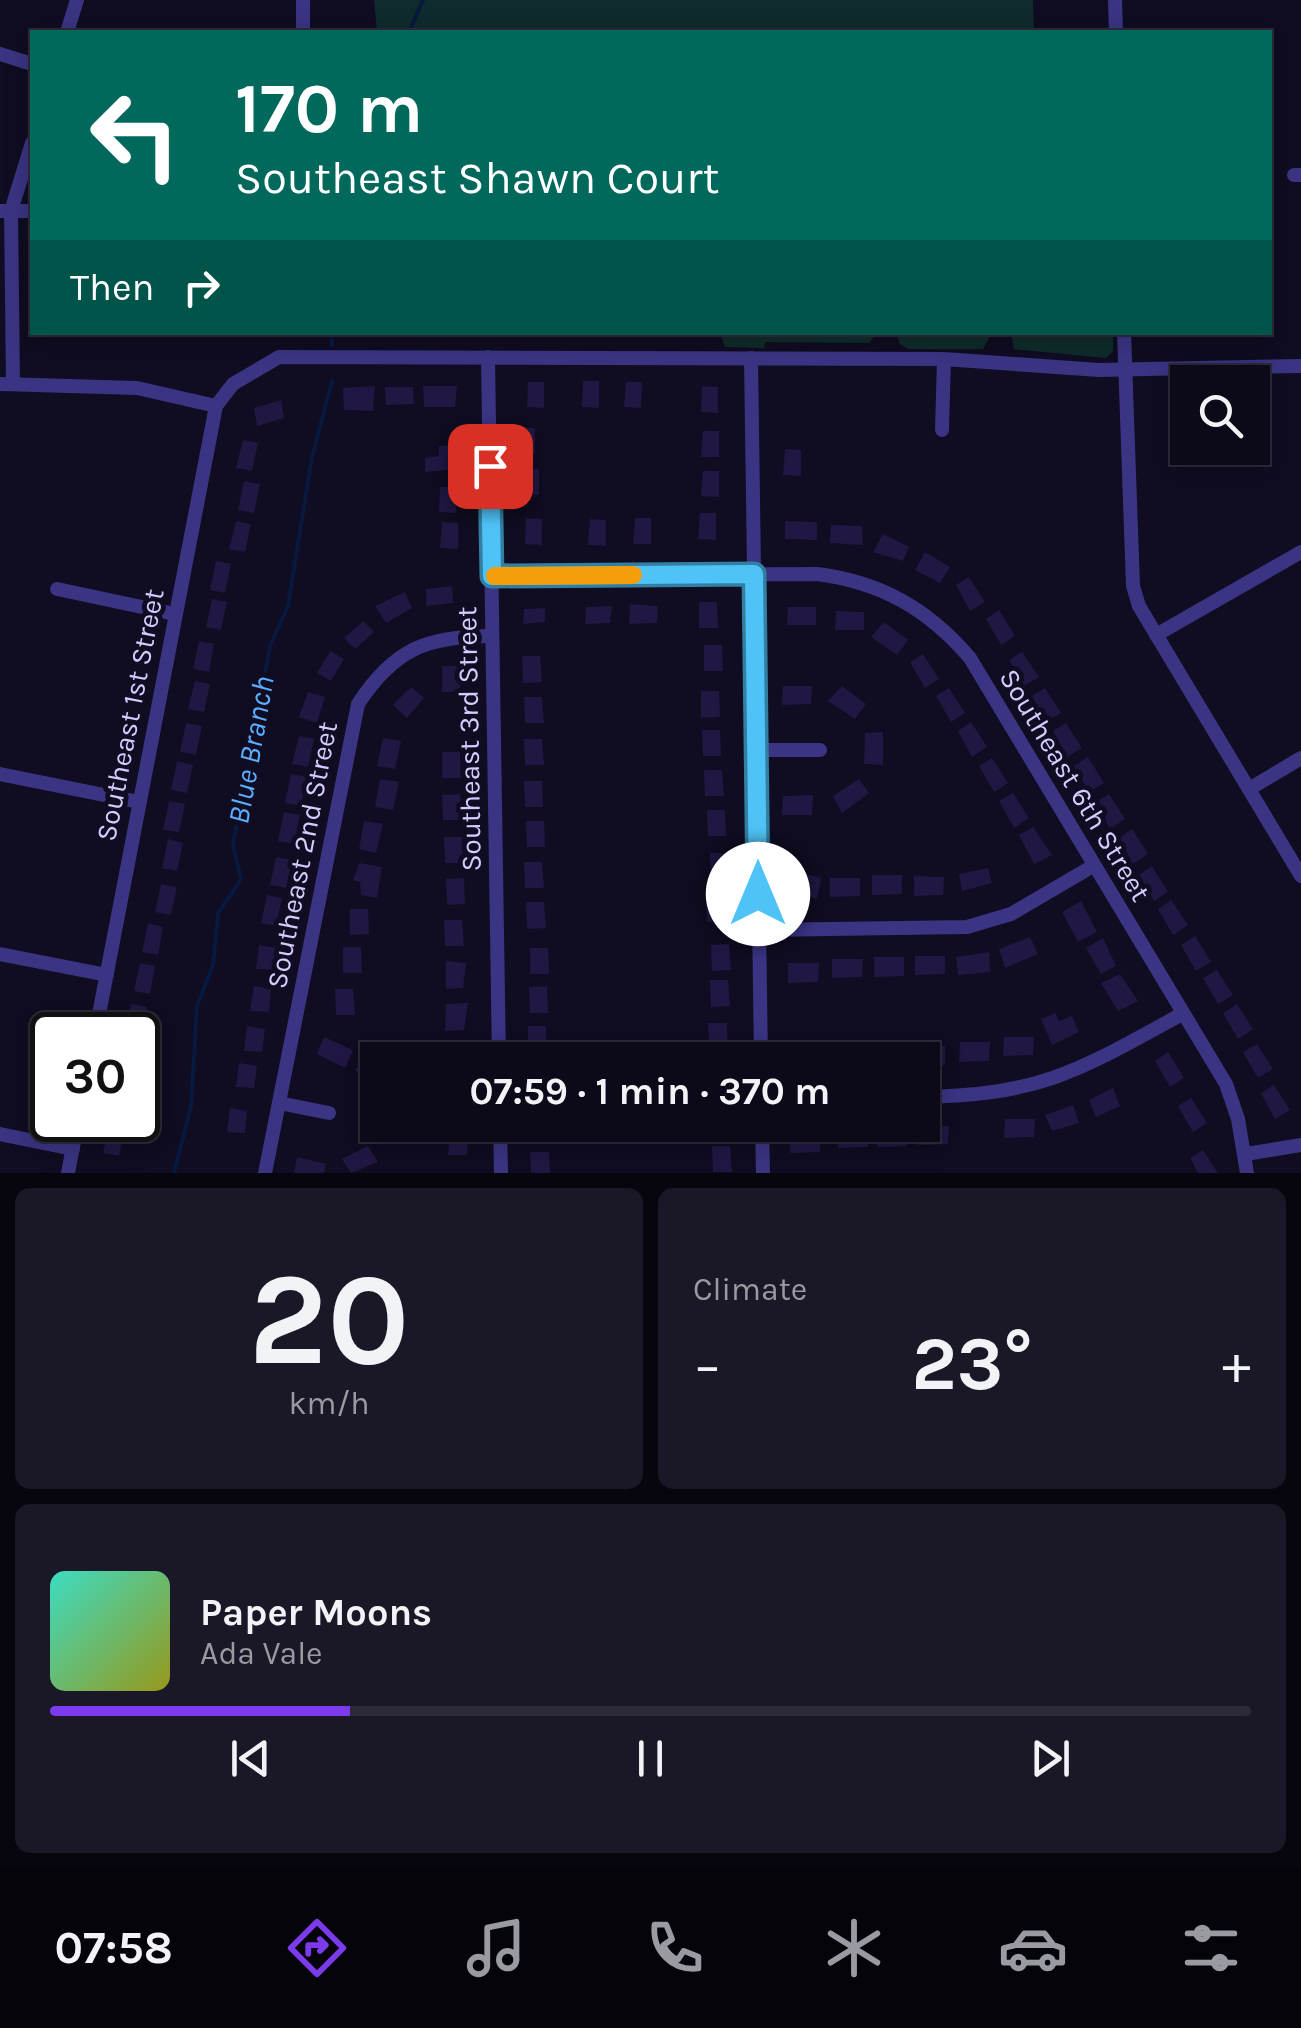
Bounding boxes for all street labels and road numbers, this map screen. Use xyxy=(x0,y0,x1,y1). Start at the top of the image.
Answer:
street label: Southeast 1st Street xyxy=(89,586,171,844)
street label: Southeast 3rd Street xyxy=(450,606,488,872)
street label: Southeast 6th Street xyxy=(993,663,1157,907)
street label: Southeast 2nd Street xyxy=(260,719,344,991)

